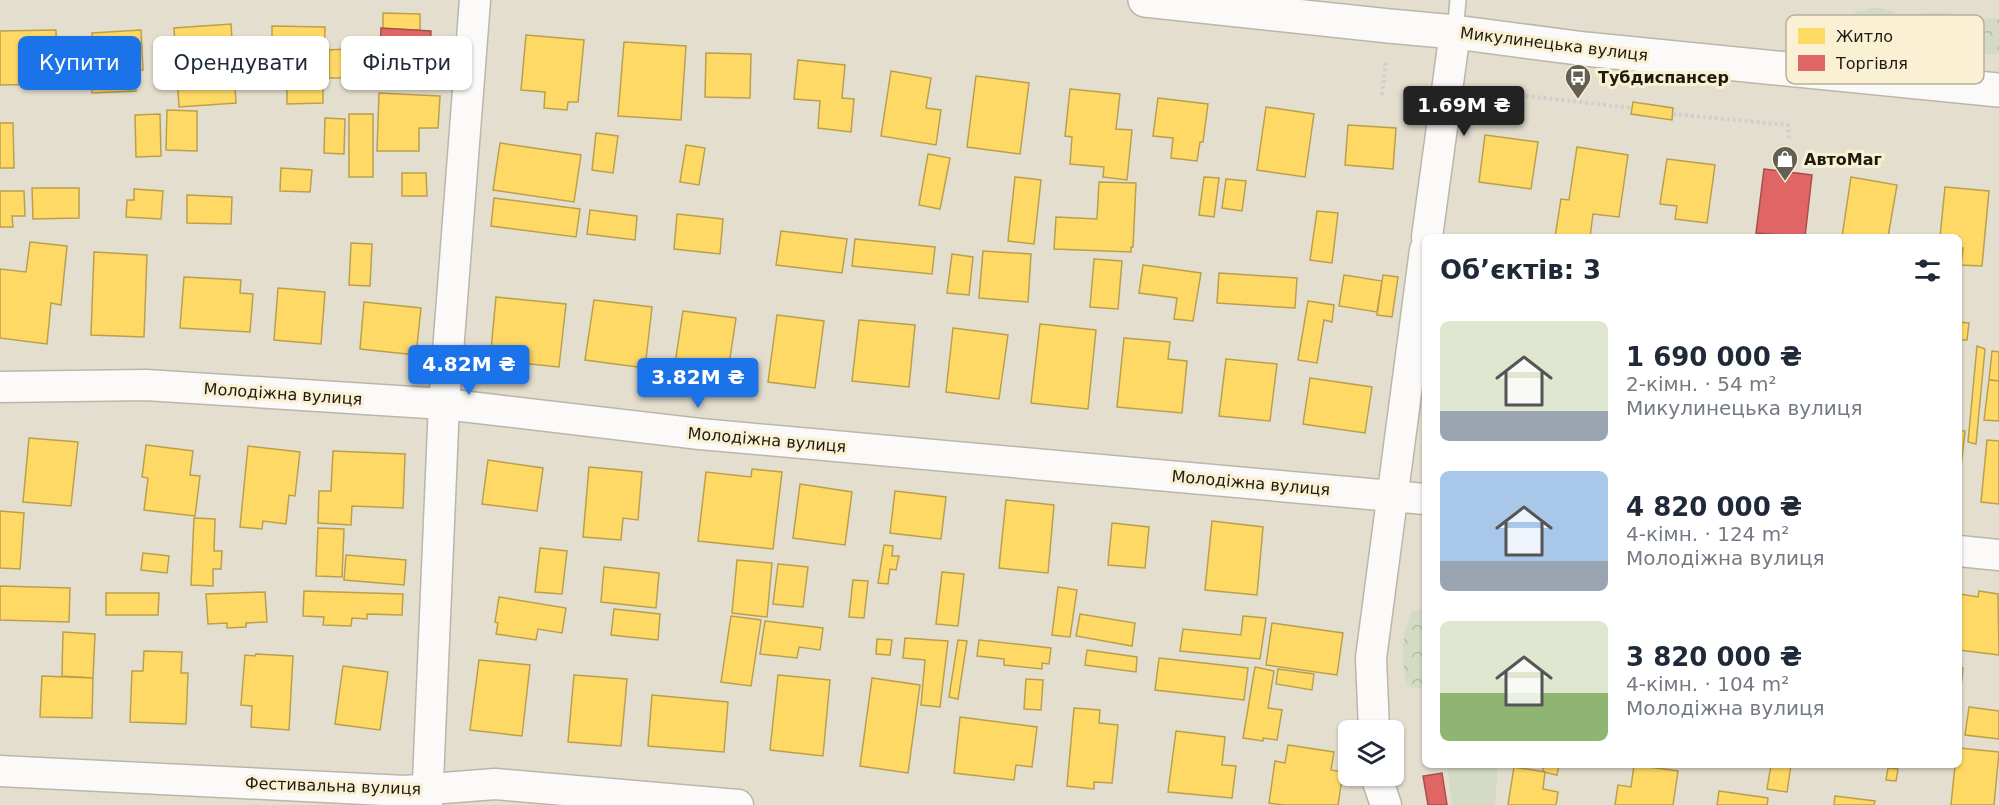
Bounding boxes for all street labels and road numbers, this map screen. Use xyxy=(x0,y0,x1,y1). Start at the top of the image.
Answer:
street label: Микулинецька вулиця xyxy=(1459,23,1649,65)
street label: Молодіжна вулиця xyxy=(203,379,363,409)
street label: Молодіжна вулиця xyxy=(687,424,847,456)
street label: Молодіжна вулиця xyxy=(1171,467,1331,499)
street label: Фестивальна вулиця xyxy=(245,773,421,799)

